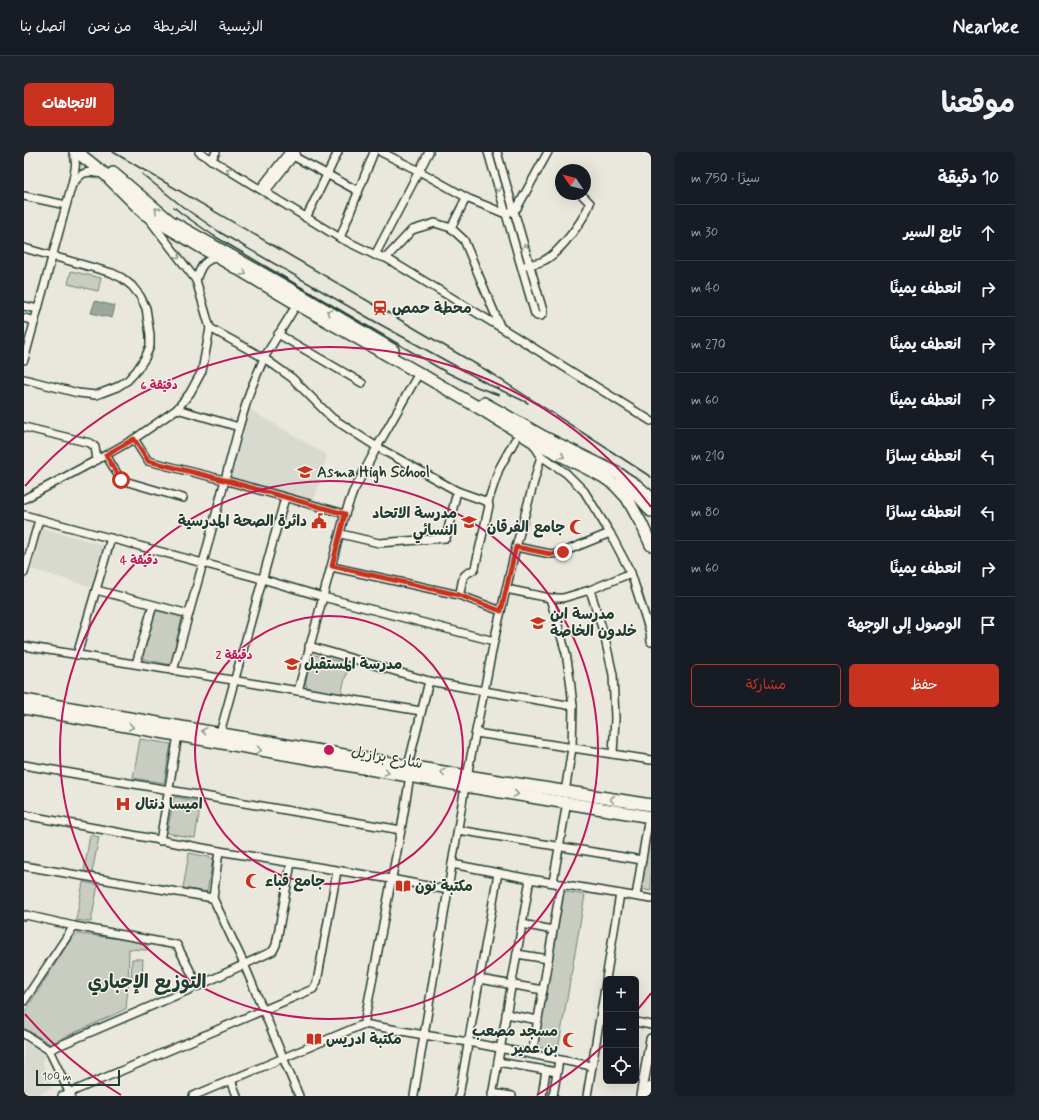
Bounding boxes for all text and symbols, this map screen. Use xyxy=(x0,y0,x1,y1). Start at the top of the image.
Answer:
text: Nearbee xyxy=(953,15,1019,40)
text: اتصل بنا xyxy=(20,18,66,36)
text: من نحن xyxy=(88,18,131,36)
text: الخريطة xyxy=(153,18,197,36)
text: الرئيسية xyxy=(219,18,263,36)
button: الاتجاهات xyxy=(24,83,114,126)
text: موقعنا xyxy=(941,86,1015,123)
north arrow xyxy=(555,164,591,200)
text: 10 دقيقة xyxy=(938,167,999,189)
one-way arrow xyxy=(226,168,233,175)
text: سيرًا · 750 m xyxy=(691,170,760,187)
one-way arrow xyxy=(493,186,502,193)
one-way arrow xyxy=(154,208,161,215)
icon: ahead xyxy=(977,222,999,244)
text: تابع السير xyxy=(903,223,961,243)
text: 30 m xyxy=(691,224,718,241)
one-way arrow xyxy=(521,244,530,251)
one-way arrow xyxy=(173,252,180,259)
one-way arrow xyxy=(239,268,247,275)
icon: right xyxy=(977,278,999,300)
text: انعطف يمينًا xyxy=(890,279,961,299)
text: 40 m xyxy=(691,280,720,297)
station icon: محطة حمص xyxy=(371,299,389,317)
place label: محطة حمص xyxy=(392,299,472,319)
one-way arrow xyxy=(326,309,333,316)
icon: right xyxy=(977,334,999,356)
text: انعطف يمينًا xyxy=(890,335,961,355)
text: 270 m xyxy=(691,336,726,353)
text: 6 دقيقة xyxy=(140,378,178,394)
icon: right xyxy=(977,390,999,412)
text: انعطف يمينًا xyxy=(890,391,961,411)
text: 60 m xyxy=(691,392,719,409)
icon: left xyxy=(977,446,999,468)
text: انعطف يسارًا xyxy=(886,447,961,467)
text: 210 m xyxy=(691,448,725,465)
one-way arrow xyxy=(558,451,566,459)
school or university icon: Asma High School xyxy=(296,463,314,481)
place label: Asma High School xyxy=(317,463,430,484)
route start xyxy=(112,471,130,489)
icon: left xyxy=(977,502,999,524)
text: انعطف يسارًا xyxy=(886,503,961,523)
place label: مدرسة الاتحاد النسائي xyxy=(372,504,457,544)
text: 80 m xyxy=(691,504,720,521)
place label: دائرة الصحة المدرسية xyxy=(178,512,307,532)
public building icon: دائرة الصحة المدرسية xyxy=(310,512,328,530)
school or university icon: مدرسة الاتحاد النسائي xyxy=(460,513,478,531)
place label: جامع الفرقان xyxy=(487,518,565,538)
mosque icon: جامع الفرقان xyxy=(568,518,586,536)
route end xyxy=(554,543,572,561)
text: 4 دقيقة xyxy=(120,553,158,569)
icon: right xyxy=(977,558,999,580)
text: انعطف يمينًا xyxy=(890,559,961,579)
text: 60 m xyxy=(691,560,719,577)
place label: مدرسة ابن خلدون الخاصة xyxy=(550,605,637,642)
school or university icon: مدرسة ابن خلدون الخاصة xyxy=(529,614,547,632)
icon: arrive xyxy=(977,614,999,636)
text: الوصول إلى الوجهة xyxy=(847,615,961,635)
text: 2 دقيقة xyxy=(216,648,253,664)
school or university icon: مدرسة المستقبل xyxy=(283,655,301,673)
place label: مدرسة المستقبل xyxy=(304,655,402,675)
button: مشاركة xyxy=(691,664,841,707)
button: حفظ xyxy=(849,664,999,707)
one-way arrow xyxy=(128,722,134,731)
one-way arrow xyxy=(201,727,207,735)
street label: شارع برازيل xyxy=(349,742,424,774)
centre of rings xyxy=(322,743,336,757)
one-way arrow xyxy=(256,745,262,753)
one-way arrow xyxy=(384,767,391,776)
one-way arrow xyxy=(440,768,446,777)
one-way arrow xyxy=(512,789,519,798)
hospital icon: اميسا دنتال xyxy=(114,795,132,813)
place label: اميسا دنتال xyxy=(135,795,203,815)
one-way arrow xyxy=(609,795,615,804)
mosque icon: جامع قباء xyxy=(244,872,262,890)
place label: جامع قباء xyxy=(265,872,325,892)
library icon: مكتبة نون xyxy=(394,877,412,895)
place label: مكتبة نون xyxy=(415,877,473,897)
district label: التوزيع الإجباري xyxy=(88,970,206,996)
map controls xyxy=(603,976,639,1084)
button: + xyxy=(603,976,639,1012)
button: − xyxy=(603,1012,639,1048)
place label: مسجد مصعب بن عمير xyxy=(472,1022,558,1059)
library icon: مكتبة ادريس xyxy=(305,1030,323,1048)
place label: مكتبة ادريس xyxy=(326,1030,402,1050)
mosque icon: مسجد مصعب بن عمير xyxy=(561,1031,579,1049)
button: locate xyxy=(603,1048,639,1084)
scale bar xyxy=(36,1068,120,1087)
text: 100 m xyxy=(42,1070,72,1084)

